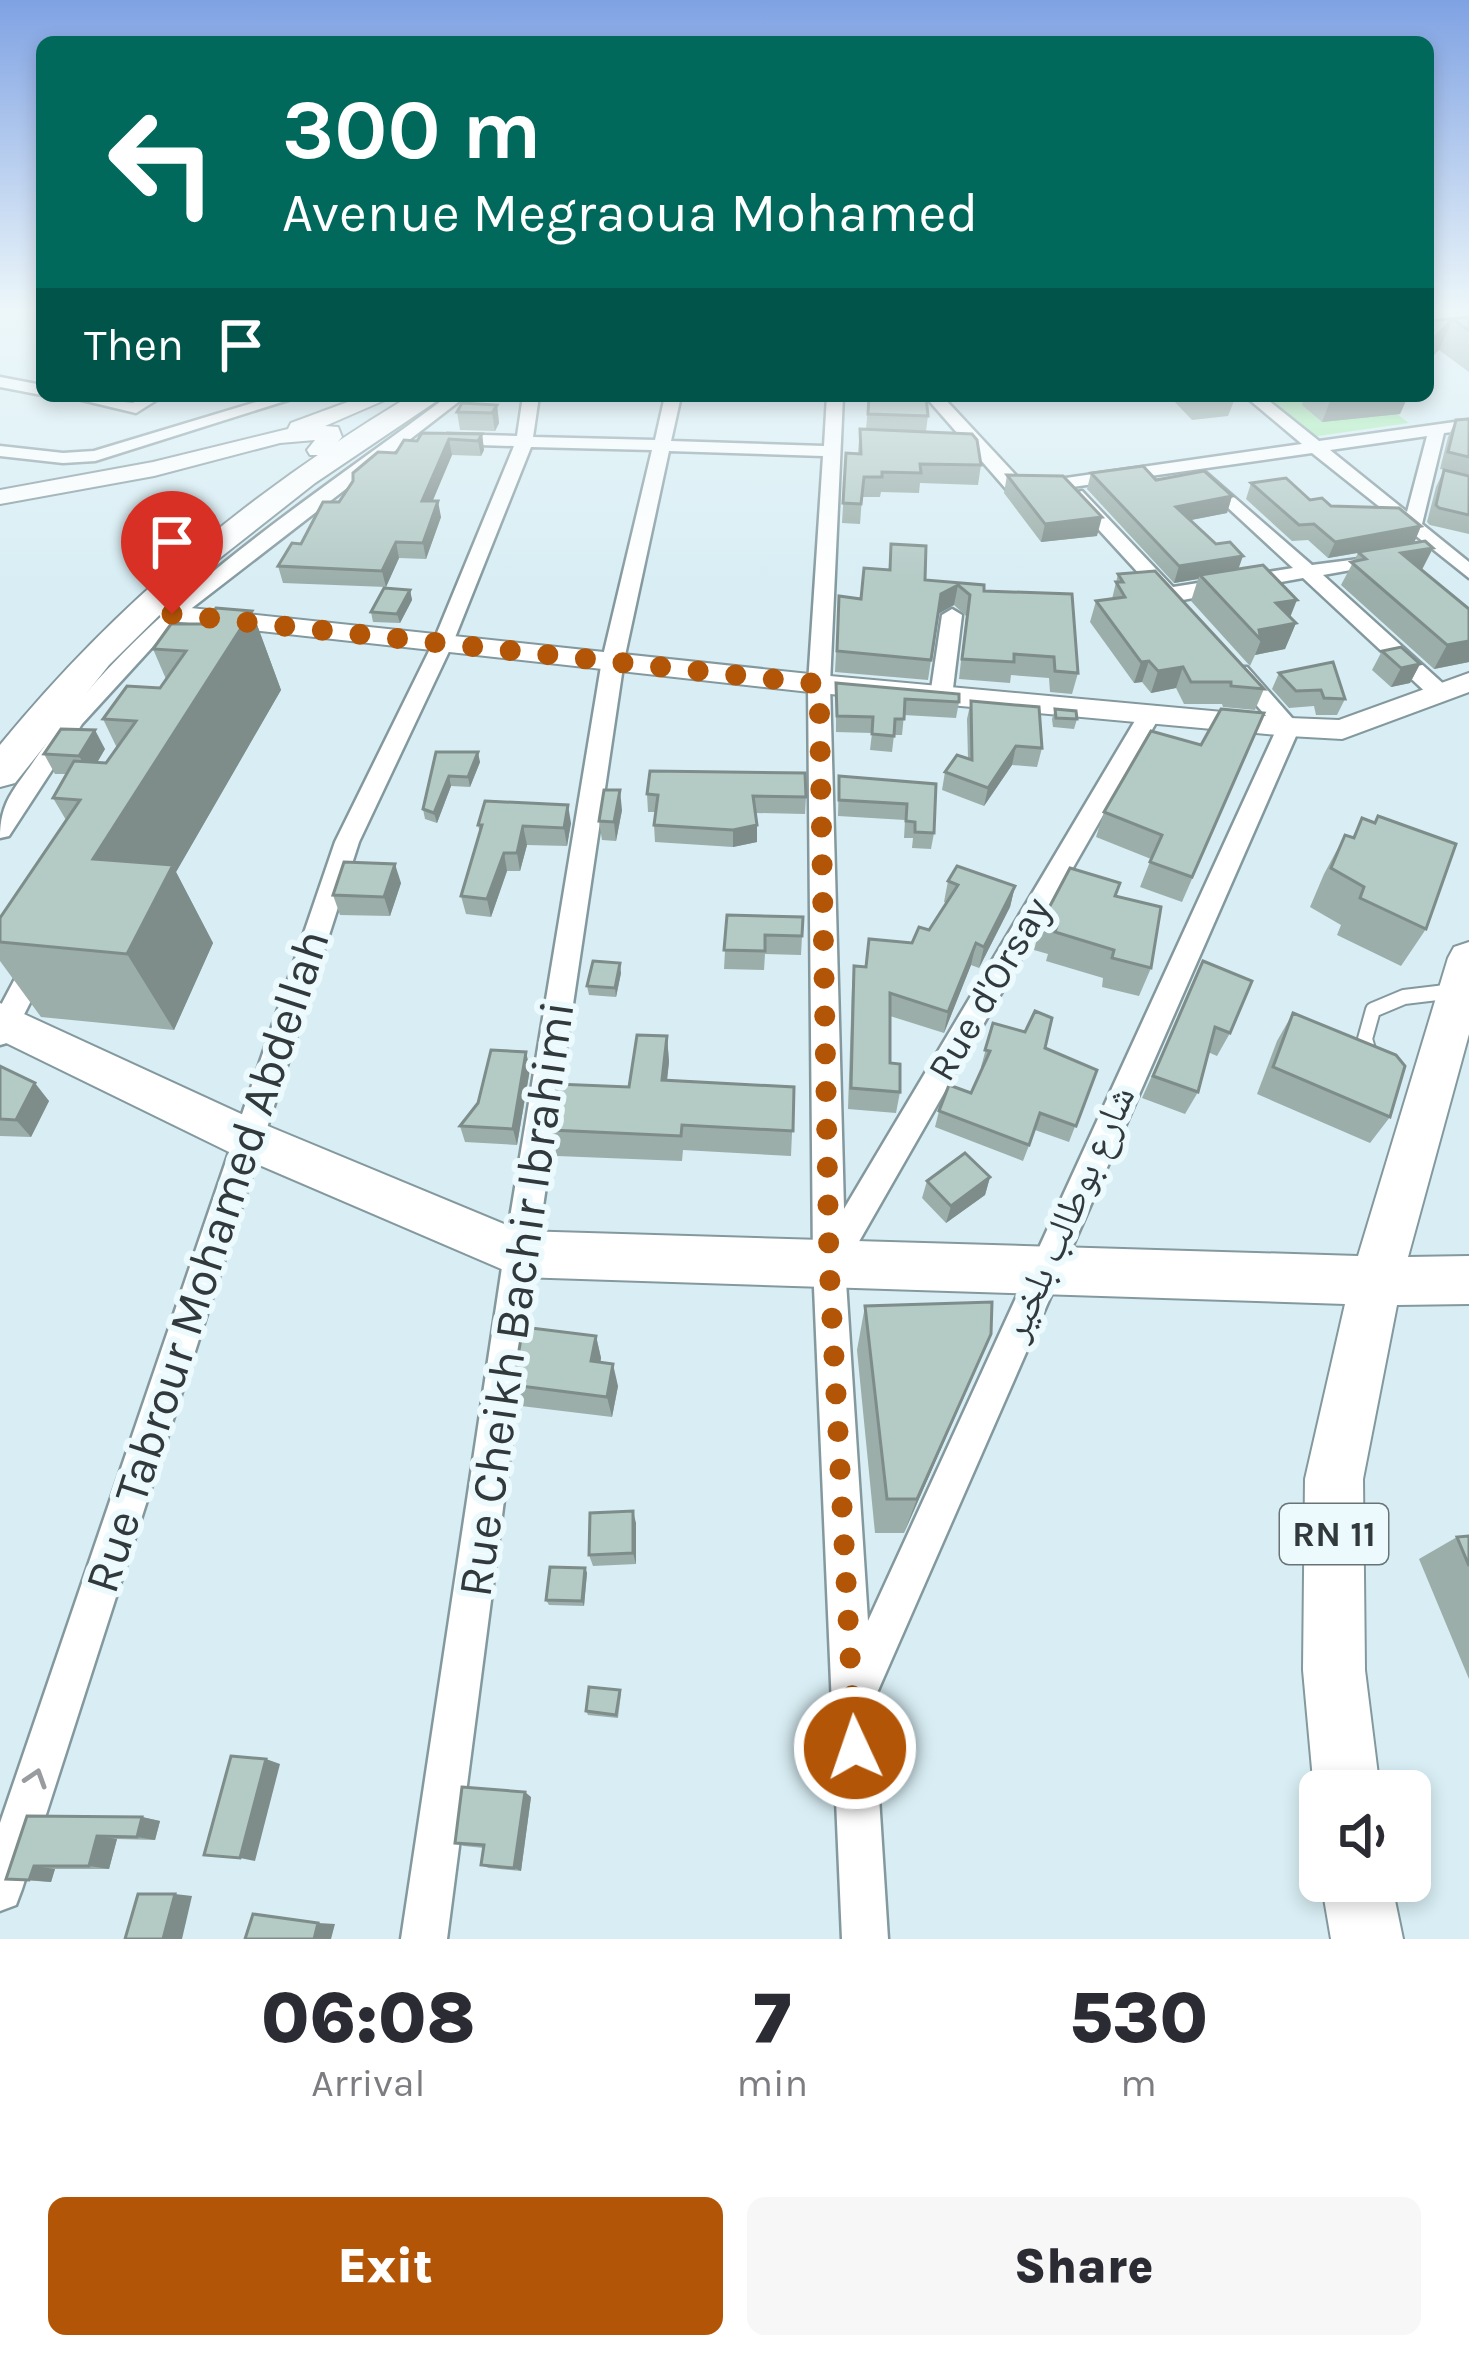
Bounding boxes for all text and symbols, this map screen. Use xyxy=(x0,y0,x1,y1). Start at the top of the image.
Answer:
text: 300 m xyxy=(282,81,541,179)
icon: left xyxy=(84,84,240,240)
text: Avenue Megraoua Mohamed xyxy=(282,181,978,245)
icon: arrive xyxy=(208,312,274,378)
text: Then xyxy=(84,319,184,371)
pin xyxy=(121,491,223,614)
icon: arrive xyxy=(139,509,205,575)
street label: Rue d'Orsay xyxy=(918,889,1060,1089)
street label: Rue Tabrour Mohamed Abdellah xyxy=(73,922,341,1600)
street label: Rue Cheikh Bachir Ibrahimi xyxy=(446,998,586,1600)
street label: شارع بوطالب بلخير xyxy=(991,1079,1146,1349)
road number: RN 11 xyxy=(1280,1504,1388,1564)
position arrow xyxy=(792,1685,918,1811)
one-way arrow xyxy=(22,1768,47,1789)
map controls xyxy=(1299,1770,1431,1902)
button: sound xyxy=(1299,1770,1431,1902)
text: 06:08 xyxy=(261,1976,476,2060)
text: 7 xyxy=(753,1976,791,2060)
text: 530 xyxy=(1069,1976,1208,2060)
text: Arrival xyxy=(311,2060,425,2106)
text: min xyxy=(737,2060,808,2106)
text: m xyxy=(1120,2060,1157,2106)
button: Exit xyxy=(48,2197,723,2335)
button: Share xyxy=(747,2197,1421,2335)

